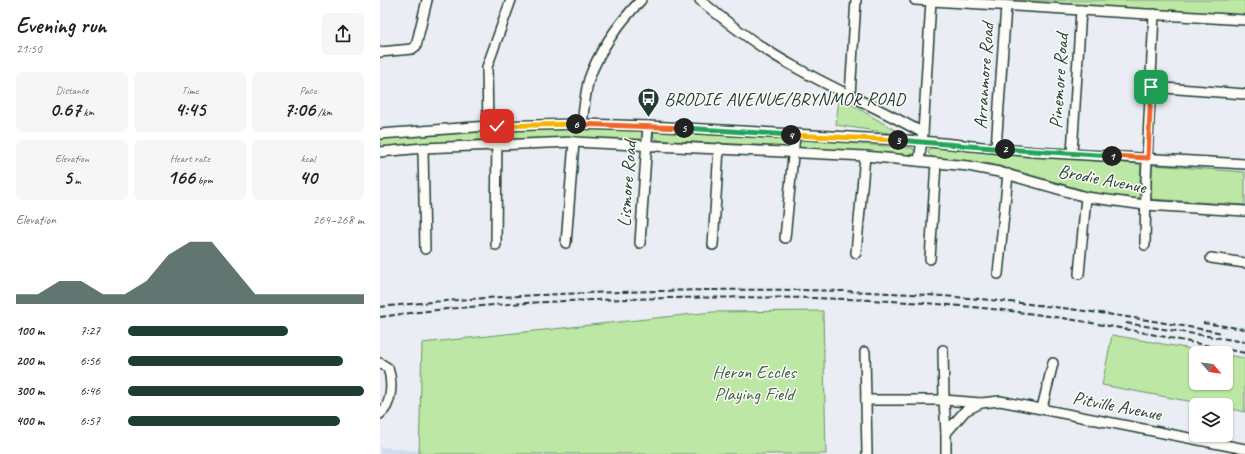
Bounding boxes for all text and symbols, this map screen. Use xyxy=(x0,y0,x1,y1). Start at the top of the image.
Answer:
text: Evening run xyxy=(16,12,106,40)
button: share xyxy=(322,13,364,55)
street label: Arranmore Road xyxy=(968,19,1000,130)
street label: Pinemore Road xyxy=(1044,29,1075,129)
text: 21:50 xyxy=(16,41,42,57)
pin xyxy=(1134,70,1168,104)
icon: arrive xyxy=(1140,76,1162,98)
text: Distance xyxy=(56,83,88,97)
text: Time xyxy=(182,83,198,97)
text: Pace xyxy=(300,83,316,97)
bus stop icon: BRODIE AVENUE/BRYNMOR ROAD xyxy=(635,86,661,119)
place label: BRODIE AVENUE/BRYNMOR ROAD xyxy=(664,87,907,111)
text: 0.67 xyxy=(50,97,81,122)
text: 4:45 xyxy=(175,97,205,122)
text: 7:06 xyxy=(284,97,315,122)
text: km xyxy=(81,105,94,119)
text: /km xyxy=(315,105,332,119)
pin xyxy=(480,109,514,143)
pin: 6 xyxy=(566,114,586,134)
icon: check xyxy=(486,115,508,137)
text: 6 xyxy=(573,117,579,131)
pin: 5 xyxy=(674,118,694,138)
text: 5 xyxy=(682,121,686,135)
pin: 4 xyxy=(781,125,801,145)
text: 4 xyxy=(789,128,793,142)
pin: 3 xyxy=(888,130,908,150)
text: 3 xyxy=(896,133,900,147)
street label: Lismore Road xyxy=(612,137,642,228)
pin: 2 xyxy=(995,139,1015,159)
text: 2 xyxy=(1003,142,1007,156)
pin: 1 xyxy=(1102,146,1122,166)
text: 1 xyxy=(1110,149,1114,163)
text: Elevation xyxy=(55,151,89,165)
text: Heart rate xyxy=(170,151,210,165)
text: kcal xyxy=(301,151,315,165)
street label: Brodie Avenue xyxy=(1056,159,1150,200)
text: 5 xyxy=(63,165,72,190)
text: 166 xyxy=(167,165,195,190)
text: 40 xyxy=(299,165,317,190)
text: m xyxy=(72,173,81,187)
text: bpm xyxy=(195,173,213,187)
text: Elevation xyxy=(16,212,56,228)
text: 264–268 m xyxy=(313,212,364,228)
text: 100 m xyxy=(16,323,44,339)
text: 7:27 xyxy=(80,323,100,339)
north arrow xyxy=(1189,346,1233,390)
map controls xyxy=(1189,346,1233,442)
text: 200 m xyxy=(16,353,44,369)
text: 6:56 xyxy=(80,353,100,369)
park label: Heron Eccles Playing Field xyxy=(712,360,797,406)
text: 300 m xyxy=(16,383,44,399)
text: 6:46 xyxy=(80,383,100,399)
street label: Pitville Avenue xyxy=(1071,386,1165,427)
button: layers xyxy=(1189,398,1233,442)
text: 400 m xyxy=(16,413,44,429)
text: 6:57 xyxy=(80,413,100,429)

